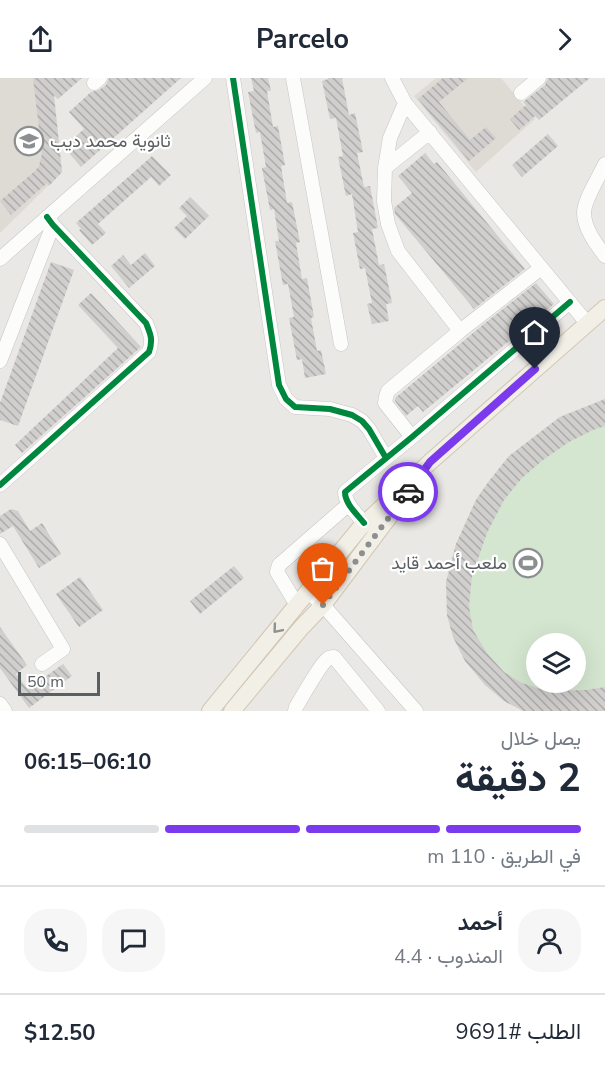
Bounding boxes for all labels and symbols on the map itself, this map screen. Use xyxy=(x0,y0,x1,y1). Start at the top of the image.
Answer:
school or university icon: ثانوية محمد ديب xyxy=(13,125,45,157)
place label: ثانوية محمد ديب xyxy=(50,129,171,153)
pin xyxy=(509,307,560,369)
courier xyxy=(378,462,438,522)
pin xyxy=(297,543,348,605)
sports icon: ملعب أحمد قايد xyxy=(512,547,544,579)
place label: ملعب أحمد قايد xyxy=(391,551,507,575)
one-way arrow xyxy=(274,622,285,633)
scale bar xyxy=(18,669,100,696)

